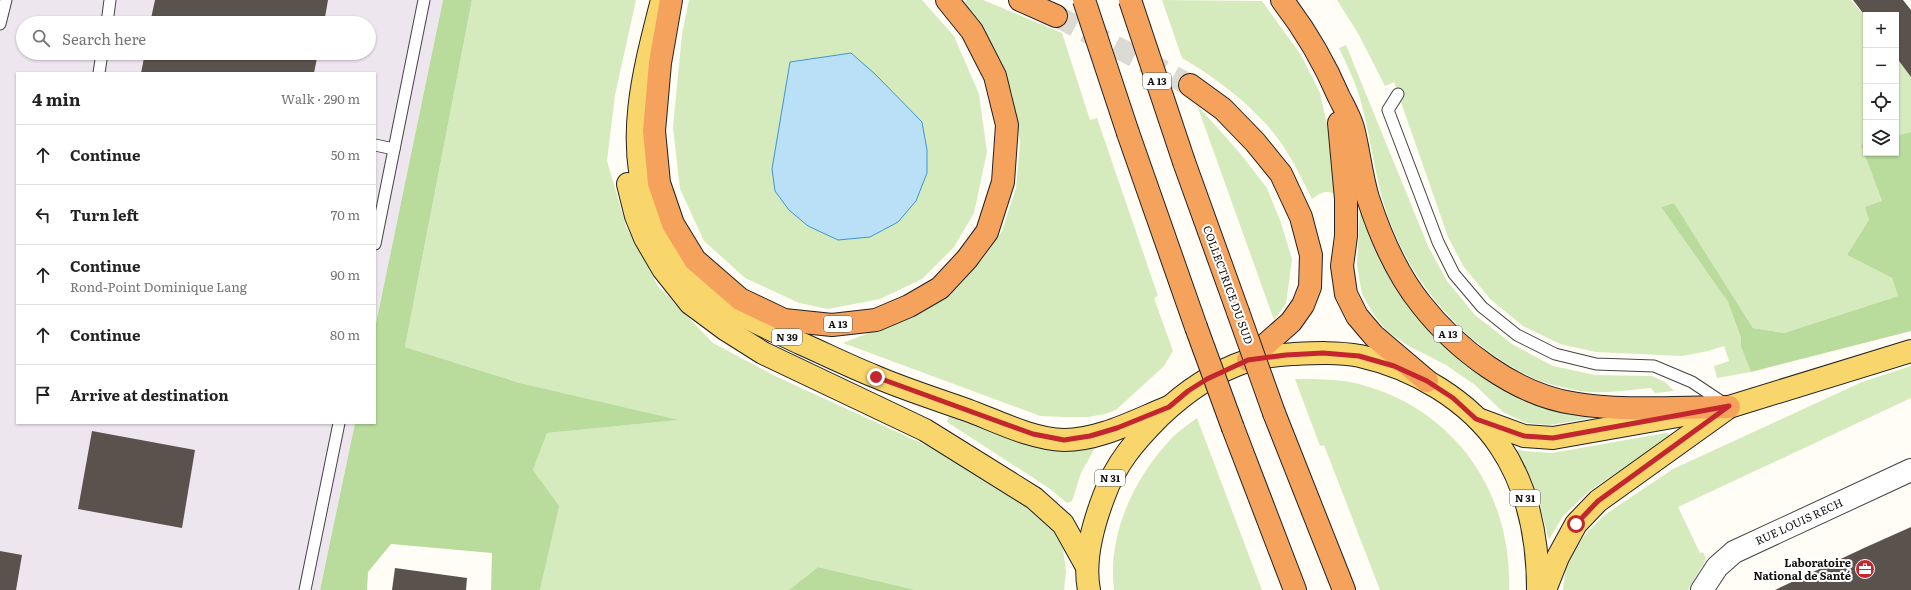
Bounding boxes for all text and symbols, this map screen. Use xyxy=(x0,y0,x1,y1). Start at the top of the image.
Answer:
map controls xyxy=(1863,12,1899,156)
button: + xyxy=(1863,12,1899,48)
search box xyxy=(16,16,376,60)
icon: search xyxy=(30,27,52,49)
text: Search here xyxy=(62,27,146,50)
button: − xyxy=(1863,48,1899,84)
road number: A 13 xyxy=(1143,73,1171,89)
button: locate xyxy=(1863,84,1899,120)
text: 4 min xyxy=(32,86,81,111)
text: Walk · 290 m xyxy=(281,89,360,108)
button: layers xyxy=(1863,120,1899,156)
text: Continue xyxy=(70,143,140,166)
icon: ahead xyxy=(32,144,54,166)
text: 50 m xyxy=(331,145,360,164)
text: Turn left xyxy=(70,203,139,226)
icon: left xyxy=(32,204,54,226)
text: 70 m xyxy=(331,205,360,224)
street label: COLLECTRICE DU SUD xyxy=(1200,223,1258,346)
text: Continue xyxy=(70,254,140,277)
icon: ahead xyxy=(32,264,54,286)
text: 90 m xyxy=(330,265,360,284)
text: Rond-Point Dominique Lang xyxy=(70,277,247,296)
road number: A 13 xyxy=(824,316,852,332)
text: Continue xyxy=(70,323,140,346)
icon: ahead xyxy=(32,324,54,346)
text: 80 m xyxy=(330,325,360,344)
road number: A 13 xyxy=(1434,326,1462,342)
road number: N 39 xyxy=(772,329,802,345)
route end xyxy=(867,368,885,386)
text: Arrive at destination xyxy=(70,383,229,406)
icon: arrive xyxy=(32,384,54,406)
road number: N 31 xyxy=(1095,470,1125,486)
road number: N 31 xyxy=(1510,490,1540,506)
street label: RUE LOUIS RECH xyxy=(1752,494,1845,548)
route start xyxy=(1567,515,1585,533)
place label: Laboratoire National de Santé xyxy=(1754,554,1851,583)
office icon: Laboratoire National de Santé xyxy=(1854,558,1876,580)

